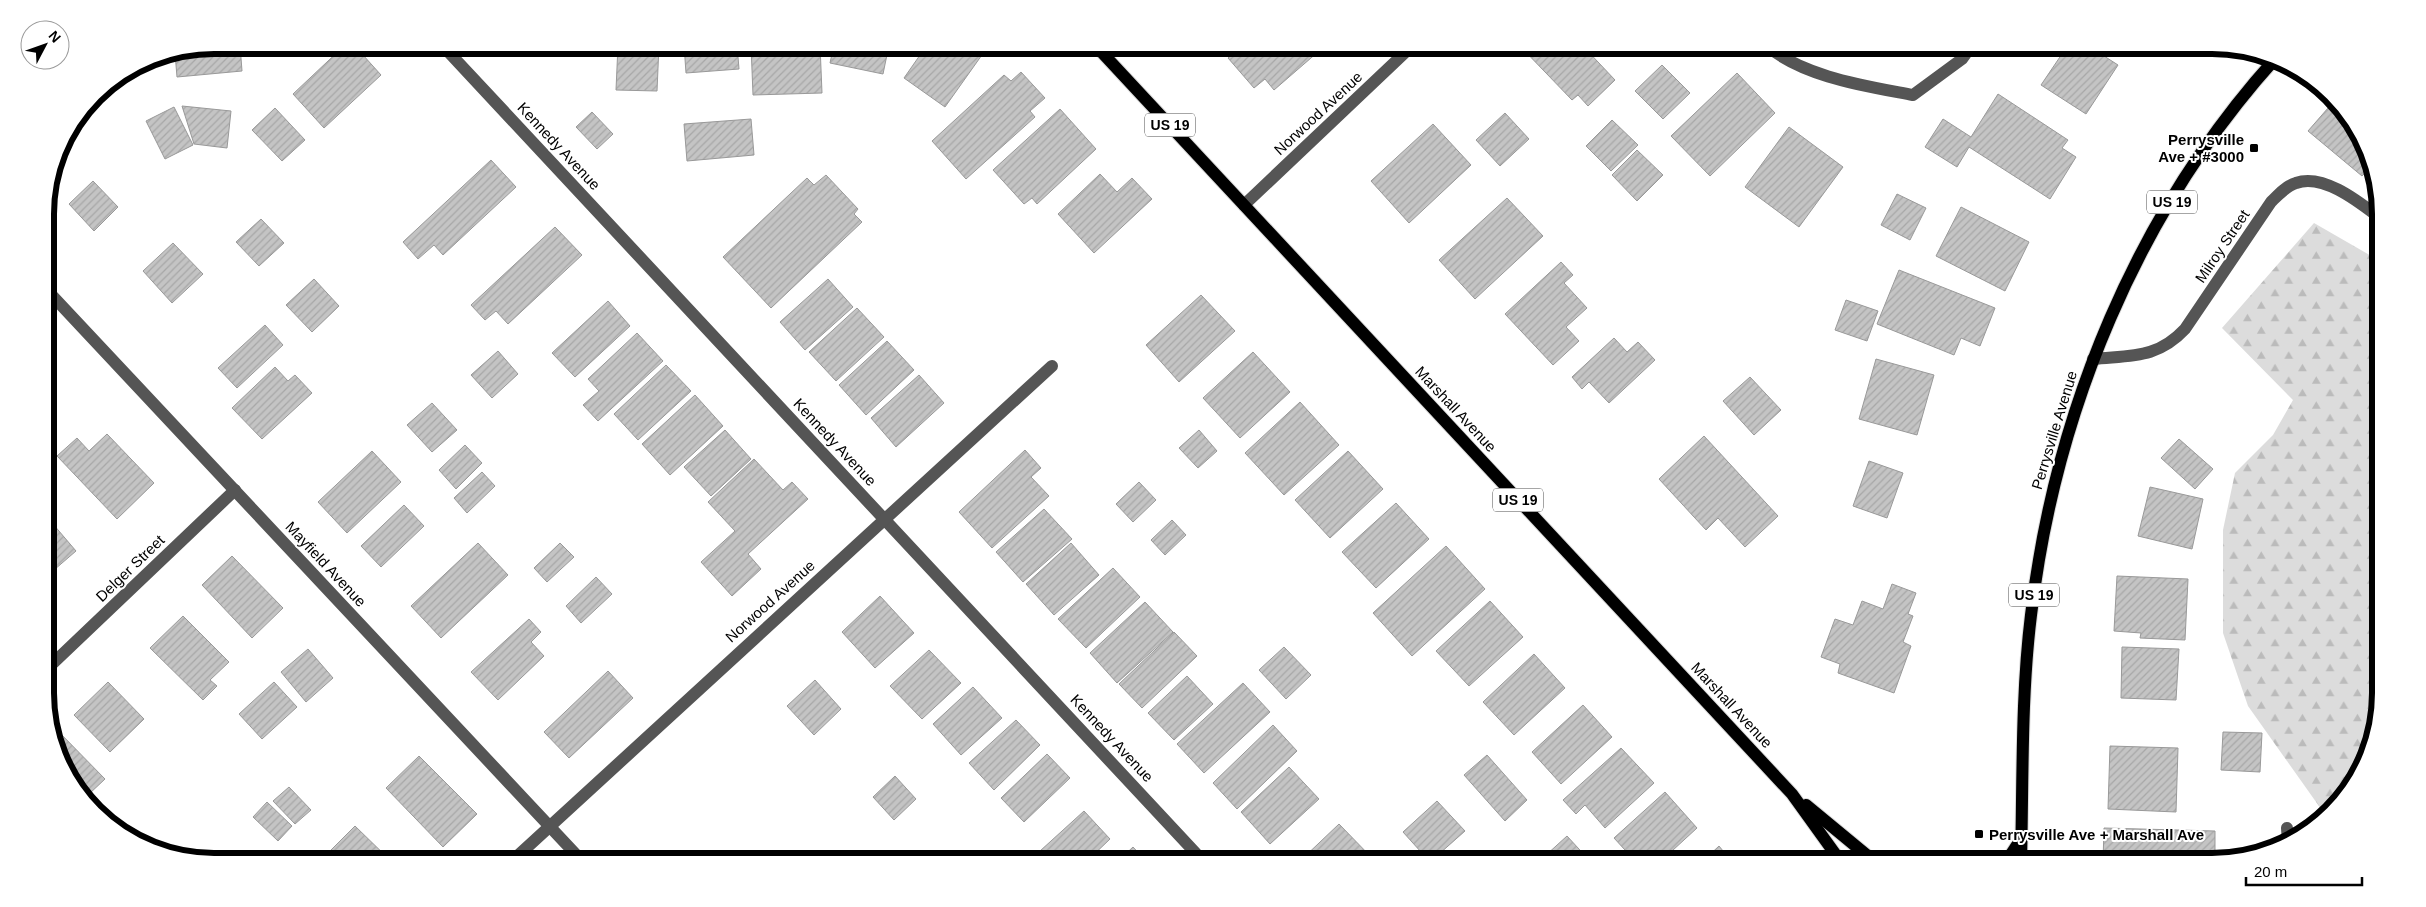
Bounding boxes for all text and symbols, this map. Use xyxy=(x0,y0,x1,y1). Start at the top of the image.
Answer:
north arrow xyxy=(20,20,70,70)
text: N xyxy=(45,27,64,46)
street label: Norwood Avenue xyxy=(1271,68,1365,158)
street label: Kennedy Avenue xyxy=(514,99,604,193)
road number: US 19 xyxy=(1145,114,1195,136)
place label: Perrysville Ave + #3000 xyxy=(2158,131,2244,165)
marker: Perrysville Ave + #3000 xyxy=(2248,142,2260,154)
road number: US 19 xyxy=(2147,190,2197,213)
street label: Milroy Street xyxy=(2191,206,2253,286)
street label: Marshall Avenue xyxy=(1412,363,1500,455)
street label: Perrysville Avenue xyxy=(2028,369,2080,491)
street label: Kennedy Avenue xyxy=(790,395,880,489)
road number: US 19 xyxy=(1493,488,1543,512)
street label: Mayfield Avenue xyxy=(282,518,370,610)
street label: Delger Street xyxy=(92,531,168,605)
street label: Norwood Avenue xyxy=(722,557,818,645)
road number: US 19 xyxy=(2009,584,2059,606)
street label: Marshall Avenue xyxy=(1688,659,1776,751)
street label: Kennedy Avenue xyxy=(1067,691,1157,785)
place label: Perrysville Ave + Marshall Ave xyxy=(1989,826,2204,843)
marker: Perrysville Ave + Marshall Ave xyxy=(1973,828,1985,840)
scale bar xyxy=(2246,854,2362,886)
text: 20 m xyxy=(2254,863,2287,880)

